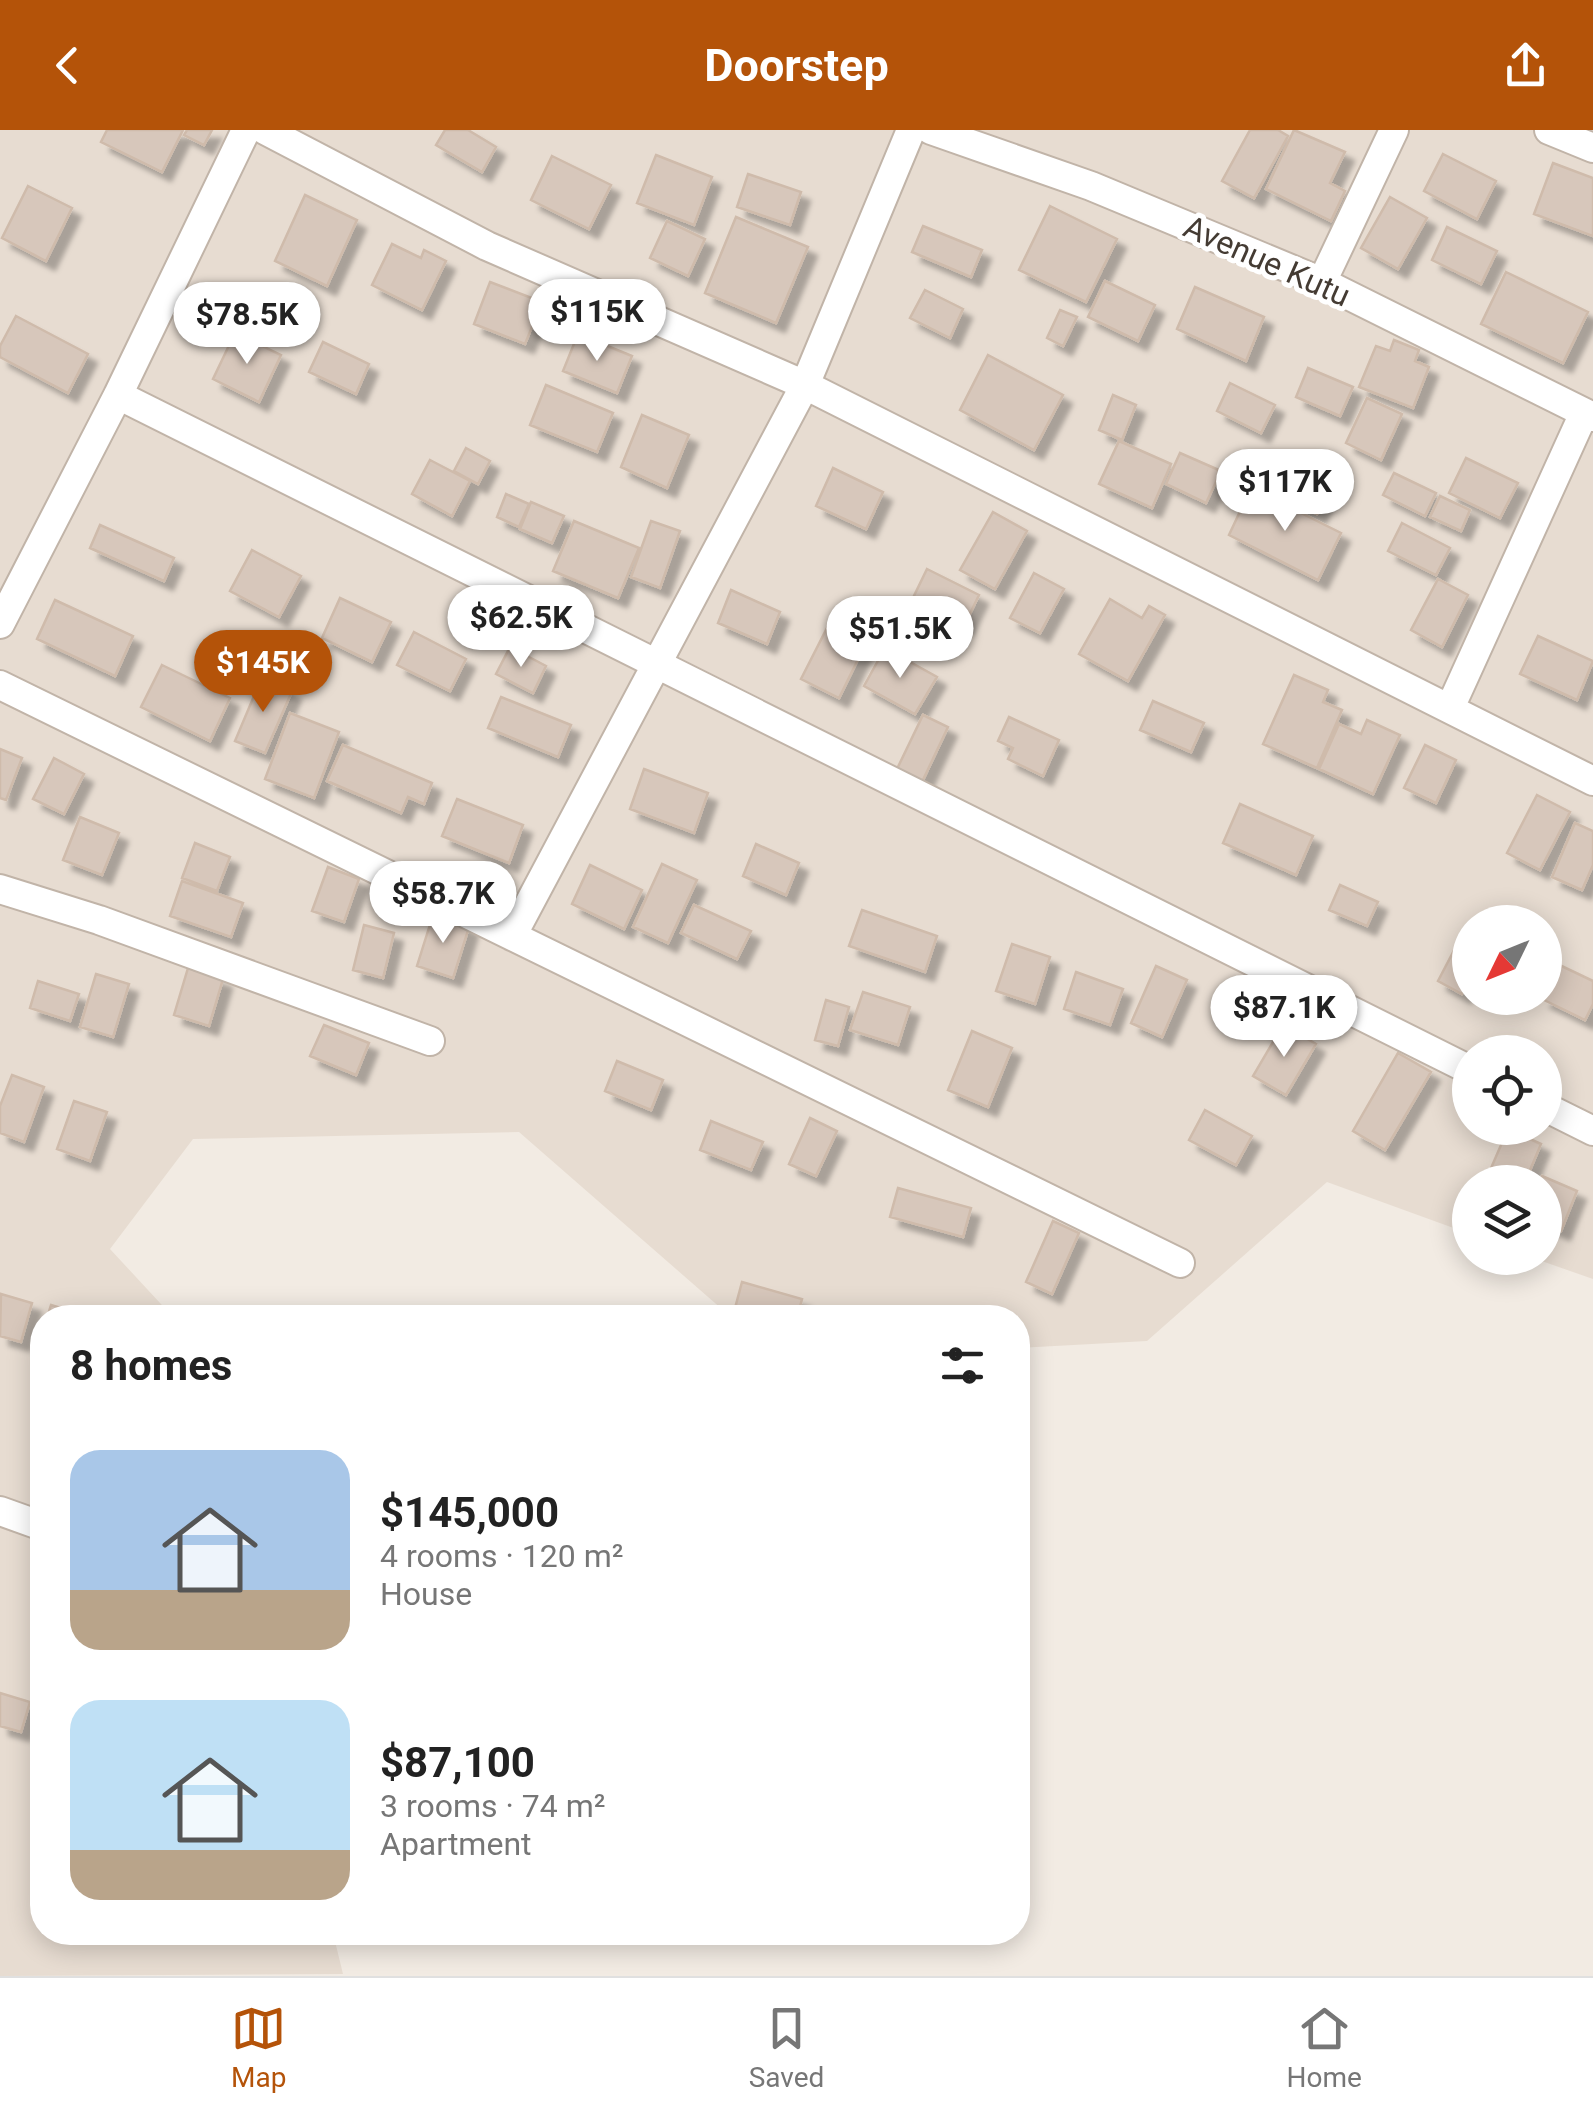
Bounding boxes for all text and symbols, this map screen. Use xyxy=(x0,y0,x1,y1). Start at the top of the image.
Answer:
icon: back xyxy=(40,38,95,93)
icon: share xyxy=(1498,38,1553,93)
text: Doorstep xyxy=(704,39,889,92)
street label: Avenue Kutu xyxy=(1178,207,1356,315)
pin: $115K xyxy=(527,279,667,364)
pin: $78.5K xyxy=(166,282,328,367)
text: $115K xyxy=(550,292,644,330)
text: $78.5K xyxy=(195,295,299,333)
pin: $117K xyxy=(1215,449,1355,534)
text: $117K xyxy=(1238,462,1332,500)
pin: $62.5K xyxy=(440,585,602,670)
pin: $51.5K xyxy=(819,596,981,681)
text: $62.5K xyxy=(469,598,573,636)
text: $51.5K xyxy=(848,609,952,647)
pin: $145K xyxy=(193,630,333,715)
text: $145K xyxy=(216,643,310,681)
pin: $58.7K xyxy=(362,861,524,946)
text: $58.7K xyxy=(391,874,495,912)
north arrow xyxy=(1452,905,1562,1015)
map controls xyxy=(1452,905,1562,1275)
pin: $87.1K xyxy=(1203,975,1365,1060)
text: $87.1K xyxy=(1232,988,1336,1026)
button: locate xyxy=(1452,1035,1562,1145)
button: layers xyxy=(1452,1165,1562,1275)
icon: filters xyxy=(935,1338,990,1393)
text: 8 homes xyxy=(70,1341,232,1390)
text: $145,000 xyxy=(380,1488,559,1537)
icon: home xyxy=(150,1490,270,1610)
text: 4 rooms · 120 m² xyxy=(380,1537,623,1575)
text: House xyxy=(380,1575,472,1613)
text: $87,100 xyxy=(380,1738,535,1787)
icon: home xyxy=(150,1740,270,1860)
text: 3 rooms · 74 m² xyxy=(380,1787,605,1825)
text: Apartment xyxy=(380,1825,532,1863)
tab: Map xyxy=(231,2001,286,2094)
tab: Saved xyxy=(749,2001,824,2094)
tab: Home xyxy=(1287,2001,1362,2094)

